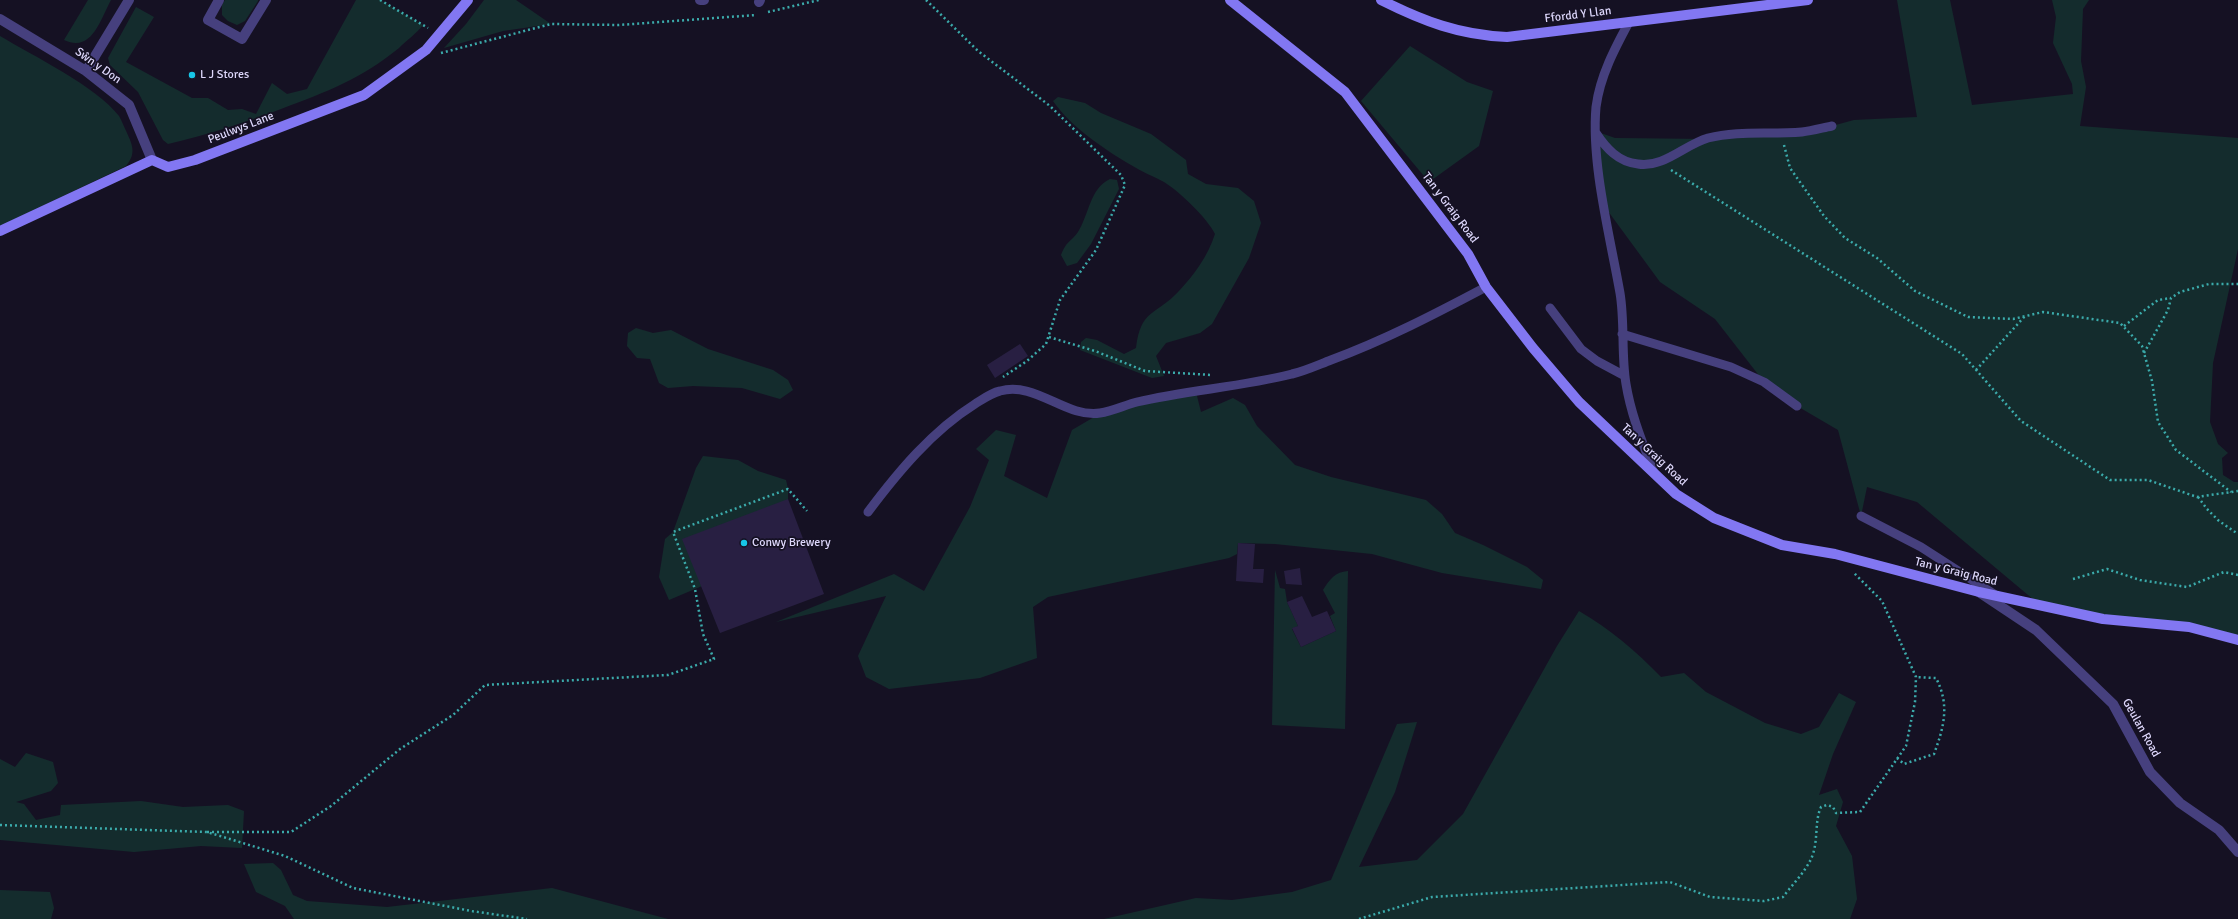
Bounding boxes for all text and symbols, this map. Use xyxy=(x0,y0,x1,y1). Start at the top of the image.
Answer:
street label: Ffordd Y Llan xyxy=(1544,4,1612,26)
street label: Sŵn y Don xyxy=(72,45,124,87)
place label: L J Stores xyxy=(200,68,249,82)
marker: L J Stores xyxy=(187,70,197,80)
street label: Peulwys Lane xyxy=(206,109,276,147)
street label: Tan y Graig Road xyxy=(1419,170,1481,246)
street label: Tan y Graig Road xyxy=(1618,421,1690,489)
place label: Conwy Brewery xyxy=(752,536,831,550)
marker: Conwy Brewery xyxy=(739,538,749,548)
street label: Tan y Graig Road xyxy=(1913,555,1999,589)
street label: Geulan Road xyxy=(2119,696,2163,760)

